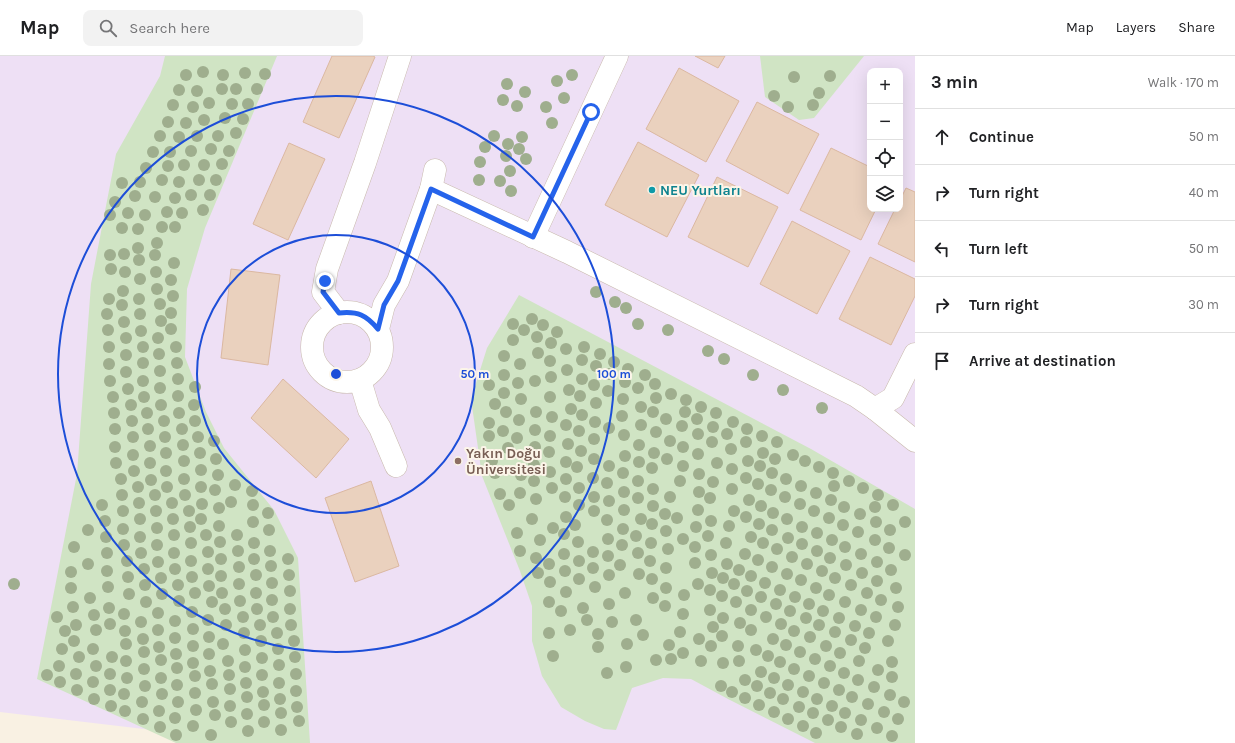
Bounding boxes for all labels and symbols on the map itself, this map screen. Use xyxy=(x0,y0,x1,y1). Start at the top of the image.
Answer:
route start xyxy=(582,103,600,121)
place label: NEU Yurtları xyxy=(660,182,741,199)
marker: NEU Yurtları xyxy=(647,185,657,195)
route end xyxy=(316,272,334,290)
centre of rings xyxy=(329,367,343,381)
text: 50 m xyxy=(461,367,490,381)
text: 100 m xyxy=(597,367,631,381)
place label: Yakın Doğu Üniversitesi xyxy=(466,445,546,478)
marker: Yakın Doğu Üniversitesi xyxy=(453,456,463,466)

